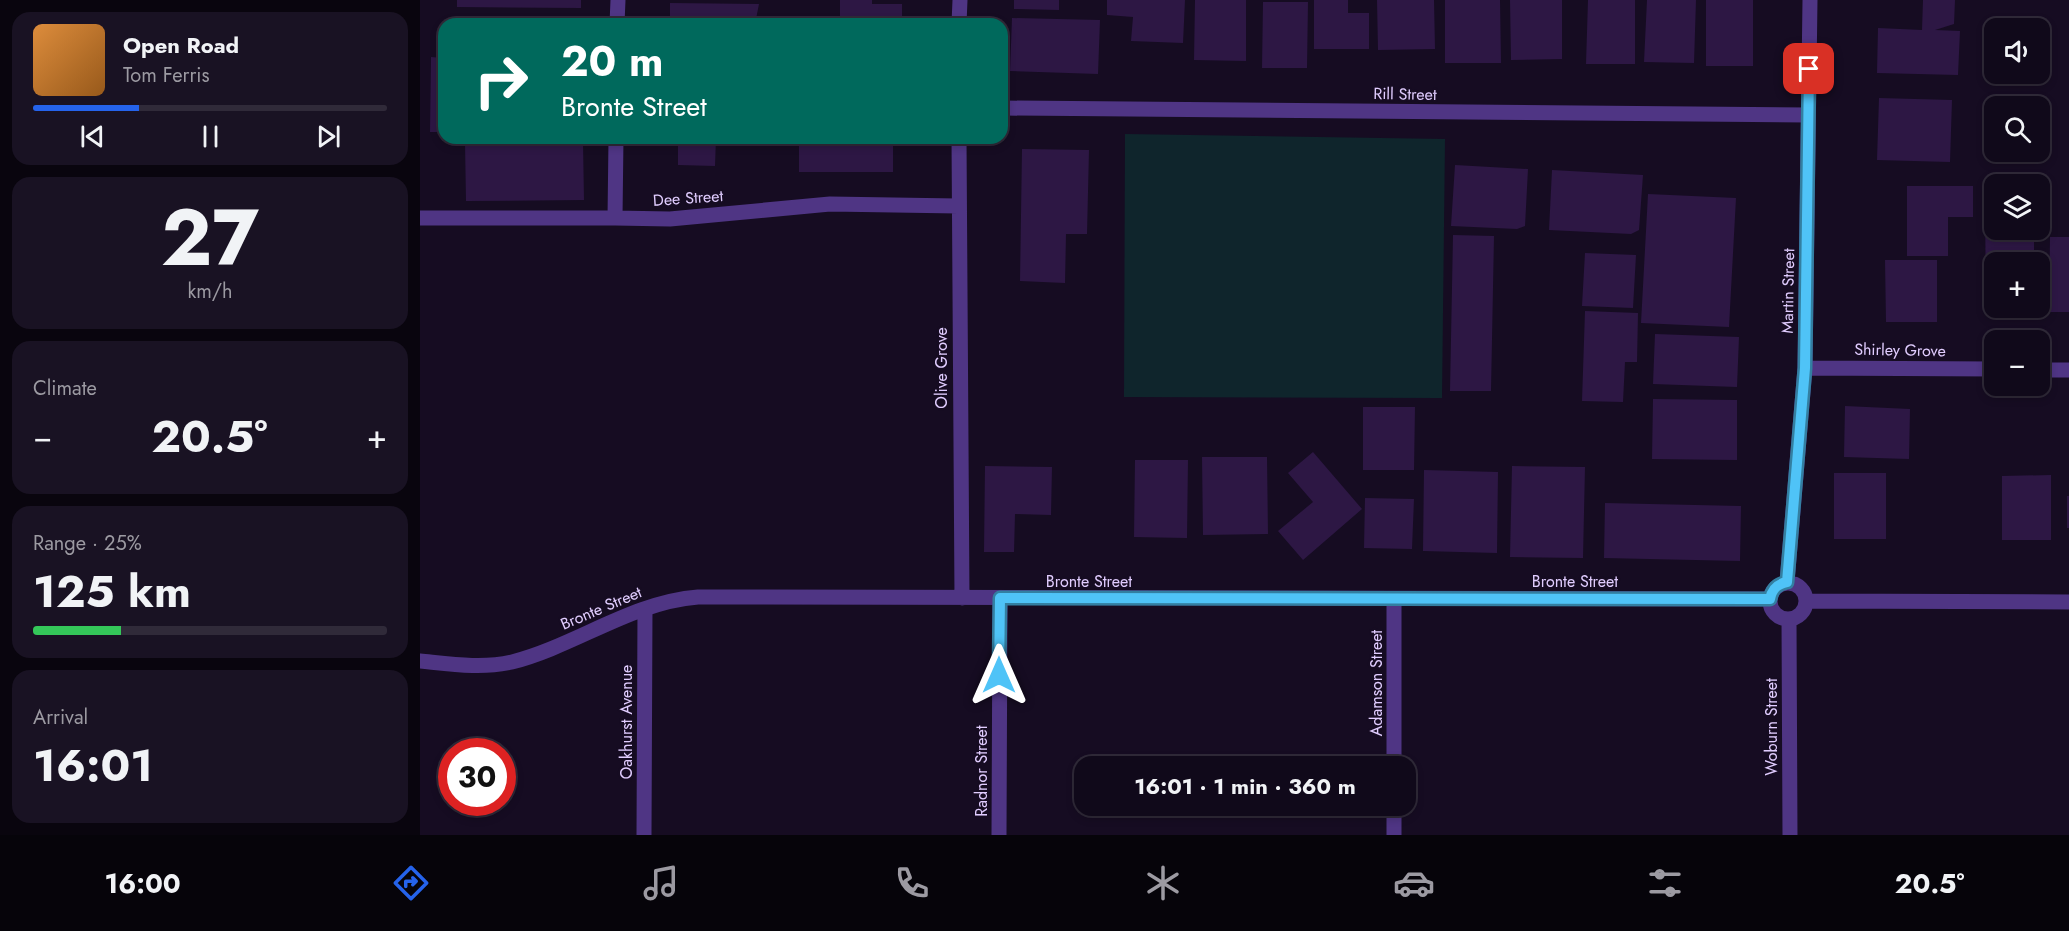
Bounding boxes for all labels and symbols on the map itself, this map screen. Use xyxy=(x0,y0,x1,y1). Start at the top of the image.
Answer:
pin xyxy=(1783,43,1834,94)
street label: Rill Street xyxy=(1373,82,1437,106)
street label: Dee Street xyxy=(652,184,724,212)
street label: Martin Street xyxy=(1776,248,1800,334)
street label: Olive Grove xyxy=(930,327,953,409)
street label: Shirley Grove xyxy=(1854,338,1946,362)
street label: Bronte Street xyxy=(1046,570,1132,593)
street label: Bronte Street xyxy=(1532,570,1618,593)
street label: Bronte Street xyxy=(557,580,645,635)
street label: Adamson Street xyxy=(1365,630,1388,736)
position arrow xyxy=(967,643,1031,707)
street label: Oakhurst Avenue xyxy=(615,665,638,779)
street label: Woburn Street xyxy=(1760,678,1783,776)
street label: Radnor Street xyxy=(970,725,993,817)
speed limit sign: 30 xyxy=(438,738,516,816)

